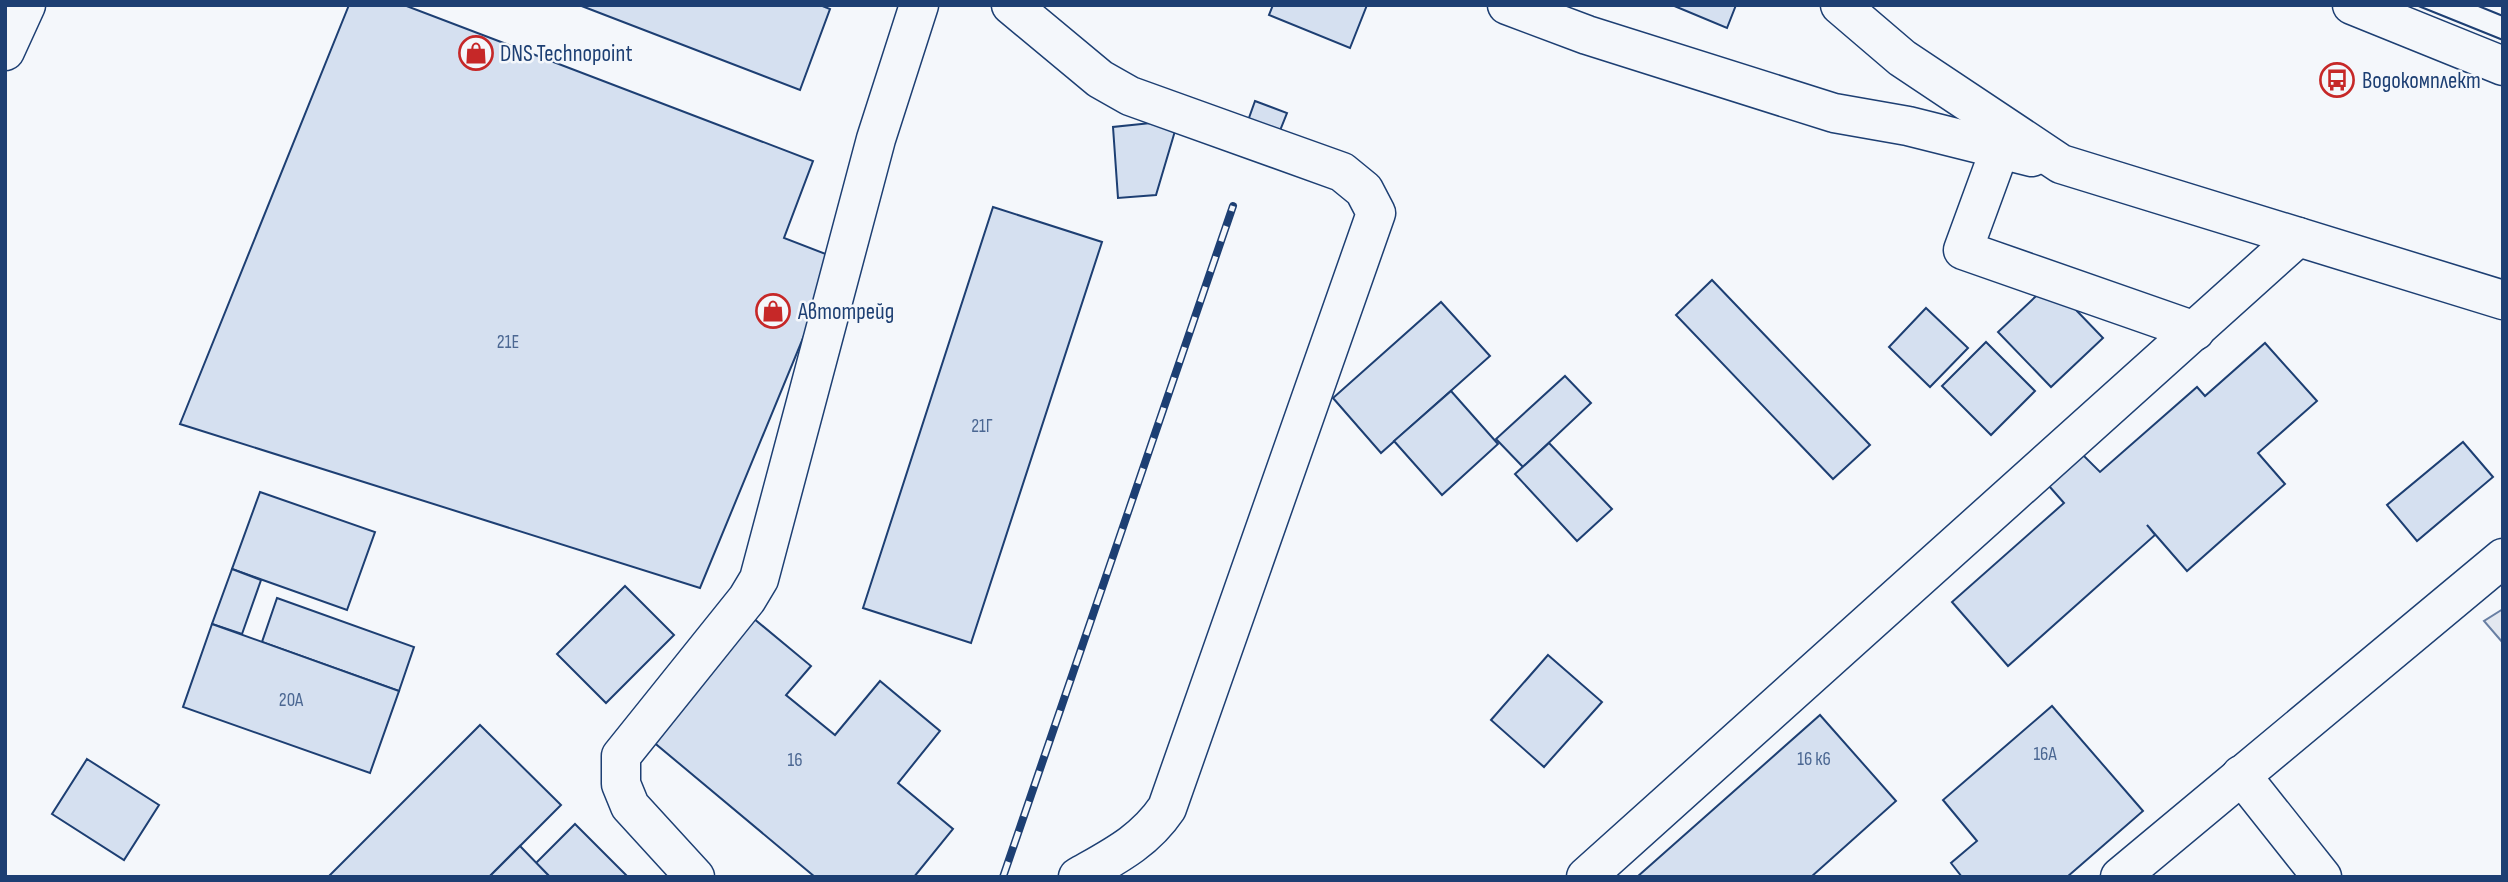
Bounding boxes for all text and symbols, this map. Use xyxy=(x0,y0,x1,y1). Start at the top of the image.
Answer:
shop icon: DNS Technopoint xyxy=(457,34,495,72)
place label: DNS Technopoint xyxy=(500,40,632,68)
bus stop icon: Водокомплект xyxy=(2318,61,2356,99)
place label: Водокомплект xyxy=(2362,67,2481,95)
shop icon: Автотрейд xyxy=(754,292,792,330)
place label: Автотрейд xyxy=(797,298,894,326)
house number: 21Е xyxy=(497,331,519,354)
house number: 21Г xyxy=(971,415,993,438)
house number: 20А xyxy=(279,689,304,712)
house number: 16А xyxy=(2033,743,2057,766)
house number: 16 к6 xyxy=(1797,748,1831,771)
house number: 16 xyxy=(788,749,802,772)

